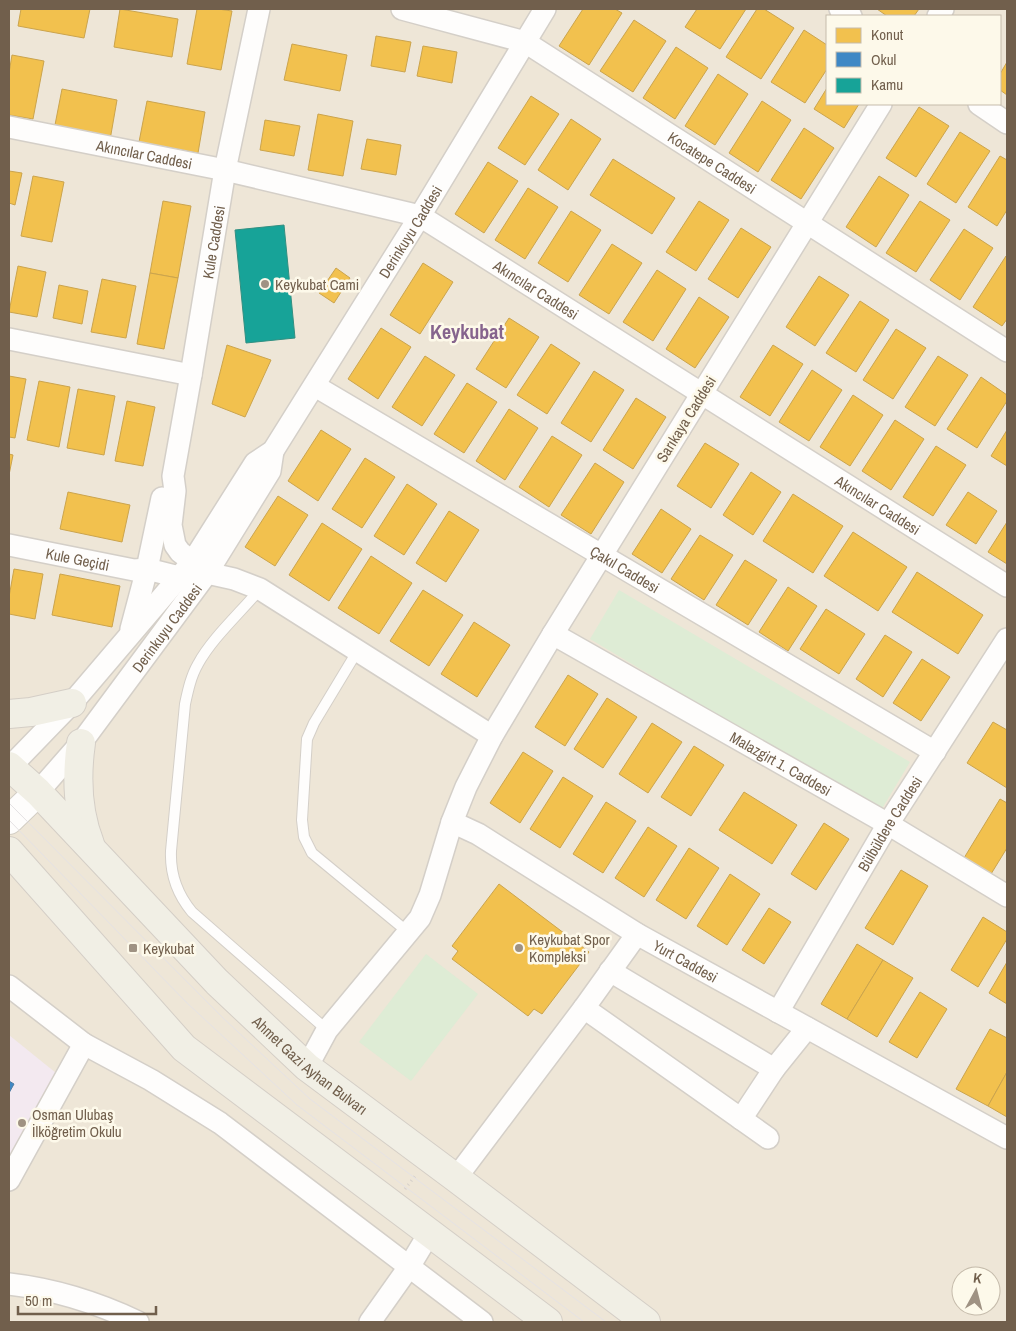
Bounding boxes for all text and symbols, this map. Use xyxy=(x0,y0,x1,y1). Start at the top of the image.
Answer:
legend xyxy=(826,15,1001,105)
text: Konut xyxy=(871,24,904,45)
text: Okul xyxy=(871,49,896,70)
text: Kamu xyxy=(871,74,903,95)
street label: Kocatepe Caddesi xyxy=(664,126,761,198)
street label: Akıncılar Caddesi xyxy=(94,134,194,174)
street label: Derinkuyu Caddesi xyxy=(373,181,447,282)
street label: Kule Caddesi xyxy=(197,204,229,280)
street label: Akıncılar Caddesi xyxy=(489,254,583,324)
place label: Keykubat Cami xyxy=(275,274,359,295)
marker: Keykubat Cami xyxy=(259,278,271,290)
district label: Keykubat xyxy=(430,318,504,345)
street label: Sarıkaya Caddesi xyxy=(651,372,721,466)
street label: Akıncılar Caddesi xyxy=(830,469,925,539)
street label: Çakıl Caddesi xyxy=(586,540,664,598)
street label: Kule Geçidi xyxy=(44,542,111,575)
street label: Derinkuyu Caddesi xyxy=(127,579,206,676)
street label: Malazgirt 1. Caddesi xyxy=(726,726,835,800)
street label: Bülbüldere Caddesi xyxy=(852,772,927,875)
place label: Keykubat Spor Kompleksi xyxy=(529,929,610,967)
street label: Yurt Caddesi xyxy=(649,934,722,987)
place label: Keykubat xyxy=(143,938,195,959)
marker: Keykubat xyxy=(127,942,139,954)
marker: Keykubat Spor Kompleksi xyxy=(513,942,525,954)
street label: Ahmet Gazi Ayhan Bulvarı xyxy=(248,1010,372,1119)
place label: Osman Ulubaş İlköğretim Okulu xyxy=(32,1104,122,1142)
marker: Osman Ulubaş İlköğretim Okulu xyxy=(16,1117,28,1129)
north arrow xyxy=(951,1266,1001,1316)
text: K xyxy=(972,1269,983,1288)
scale bar xyxy=(18,1284,155,1316)
text: 50 m xyxy=(25,1290,52,1311)

